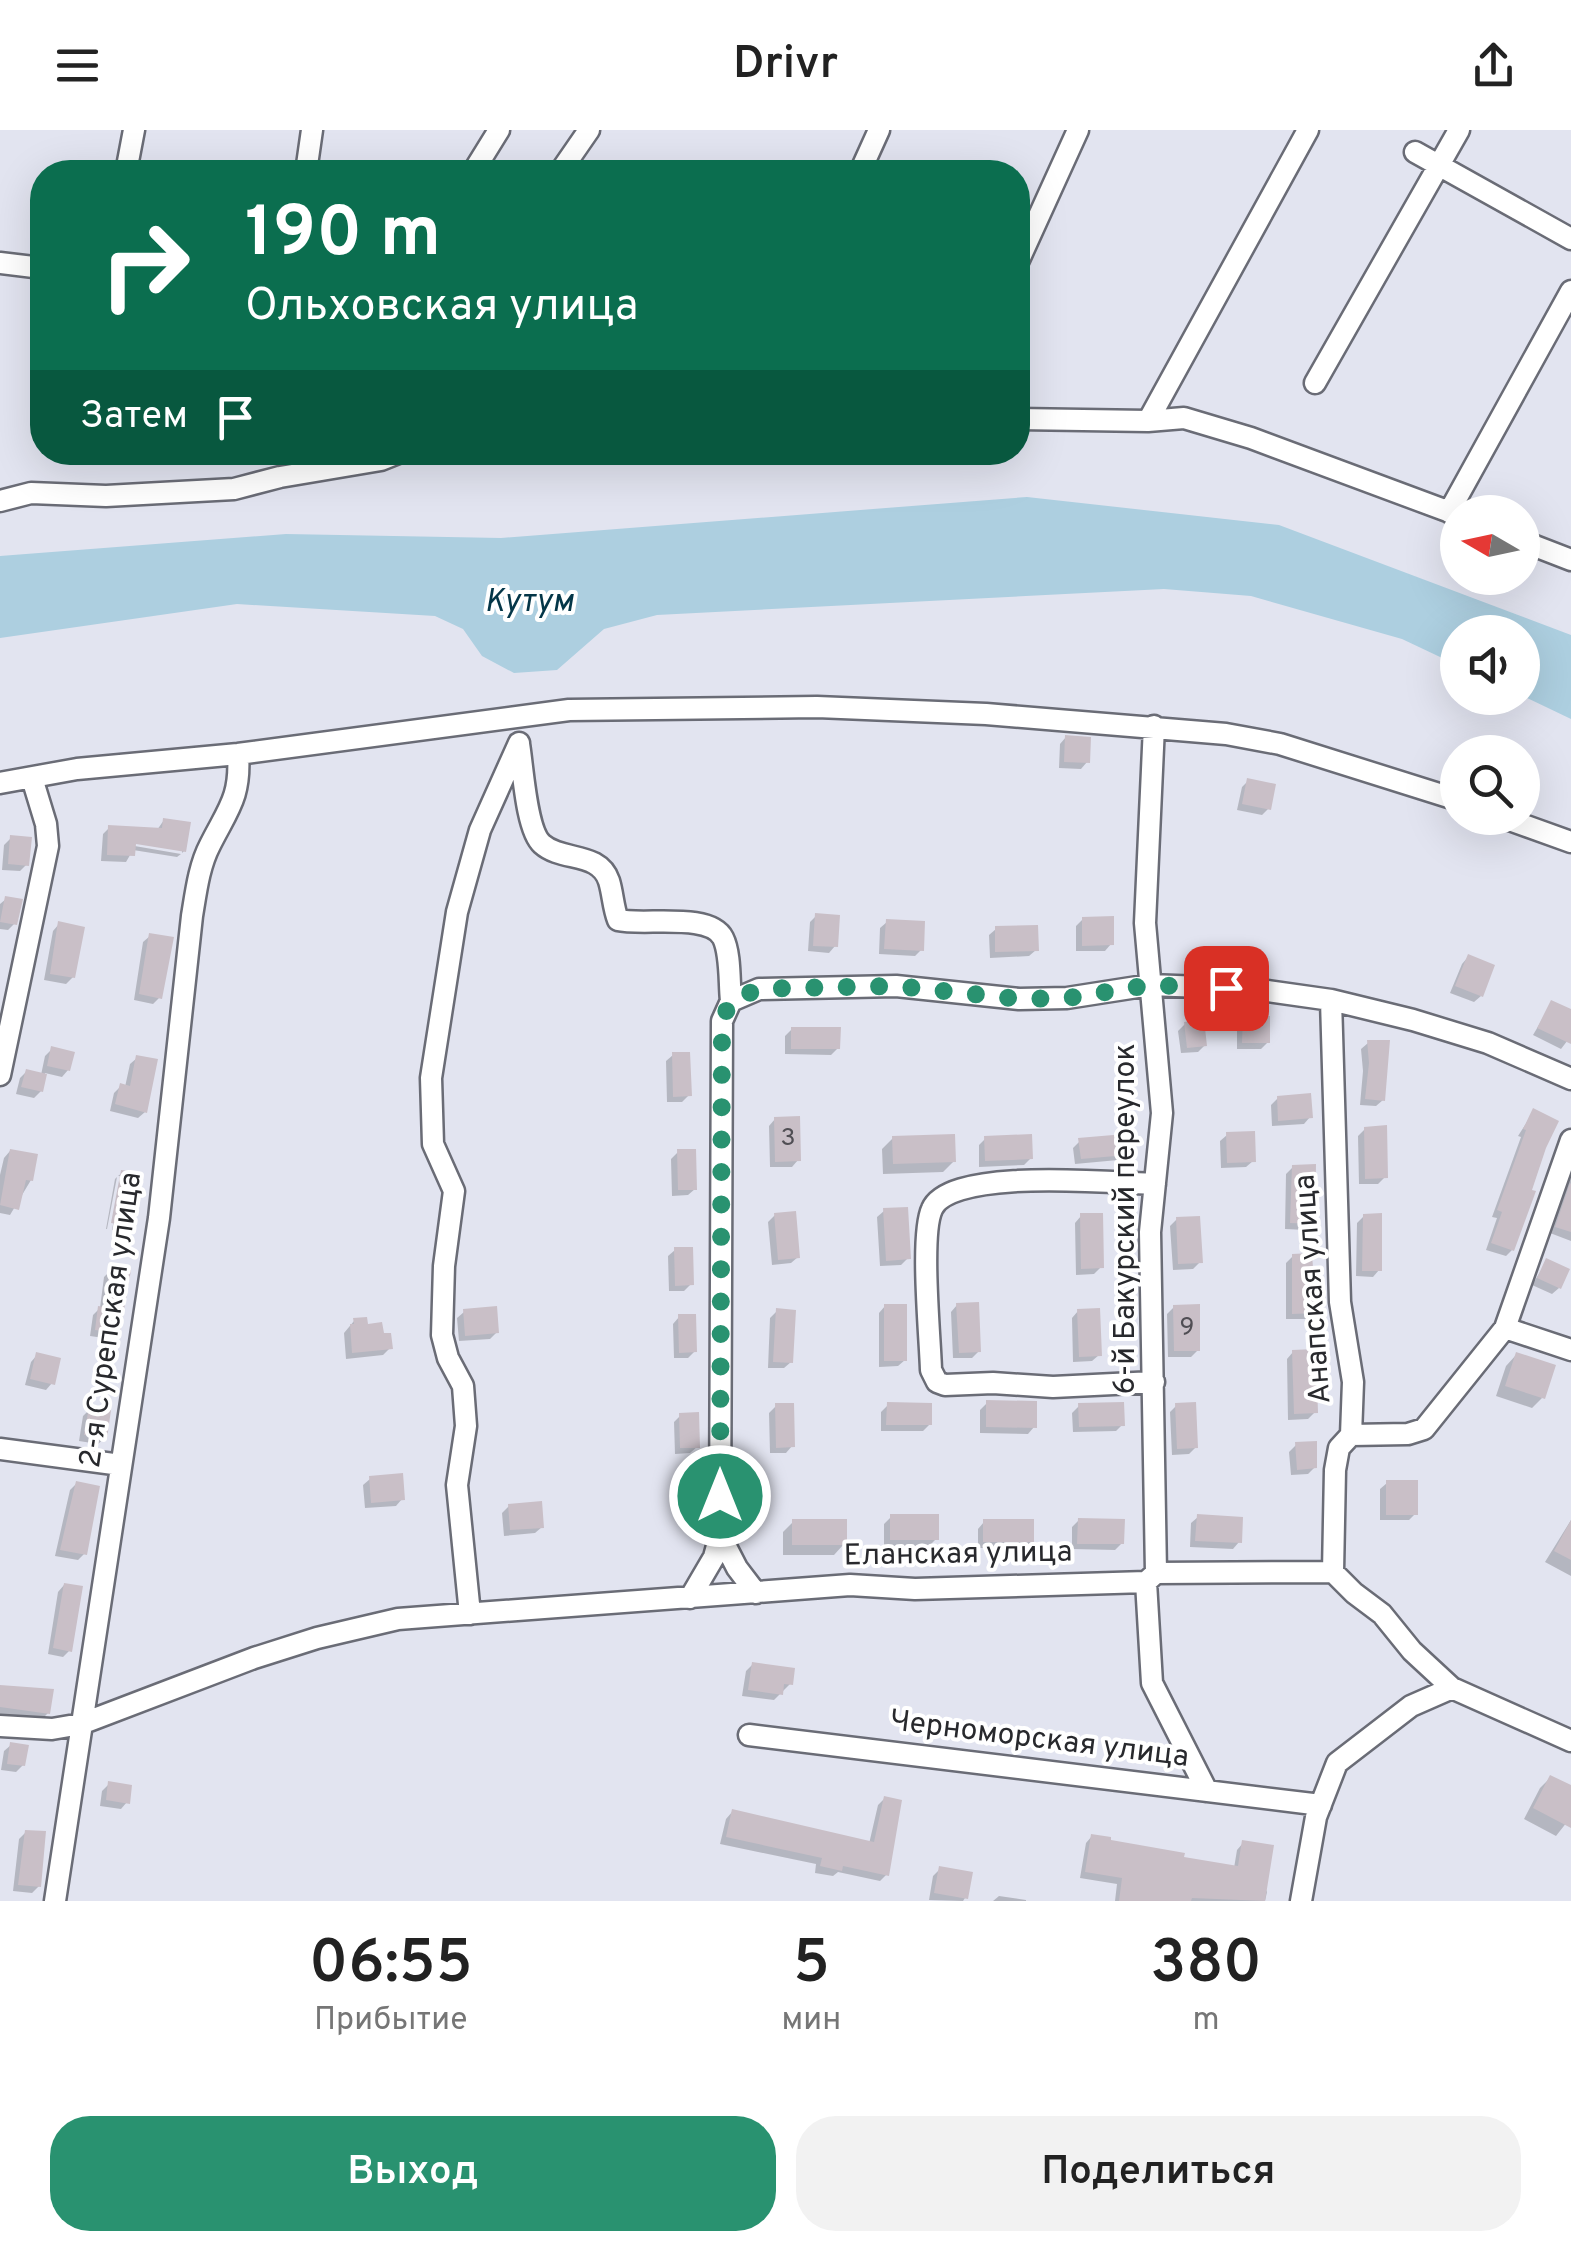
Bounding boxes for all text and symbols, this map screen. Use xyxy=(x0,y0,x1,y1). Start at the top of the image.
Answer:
text: Drivr xyxy=(733,37,838,94)
icon: menu xyxy=(50,38,105,93)
icon: share xyxy=(1466,38,1521,93)
text: 190 m xyxy=(245,192,441,281)
icon: right xyxy=(80,200,210,330)
text: Ольховская улица xyxy=(245,279,638,336)
icon: arrive xyxy=(208,390,263,445)
text: Затем xyxy=(80,393,188,442)
north arrow xyxy=(1440,495,1540,595)
map controls xyxy=(1440,495,1540,835)
water label: Кутум xyxy=(485,583,574,623)
button: sound xyxy=(1440,615,1540,715)
button: search xyxy=(1440,735,1540,835)
pin xyxy=(1184,946,1269,1031)
icon: arrive xyxy=(1199,961,1254,1016)
street label: 6-й Бакурский переулок xyxy=(1108,1043,1145,1395)
house number: 3 xyxy=(780,1123,796,1155)
street label: 2-я Сурепская улица xyxy=(73,1170,151,1470)
street label: Анапская улица xyxy=(1288,1173,1340,1405)
house number: 9 xyxy=(1180,1312,1194,1344)
position arrow xyxy=(668,1444,772,1548)
street label: Еланская улица xyxy=(843,1535,1073,1575)
street label: Черноморская улица xyxy=(887,1703,1191,1777)
text: 06:55 xyxy=(309,1928,473,2004)
text: 5 xyxy=(793,1928,830,2004)
text: 380 xyxy=(1150,1928,1262,2004)
text: Прибытие xyxy=(314,2001,468,2041)
text: мин xyxy=(782,2001,841,2041)
text: m xyxy=(1193,2001,1220,2041)
button: Выход xyxy=(50,2116,776,2231)
button: Поделиться xyxy=(796,2116,1521,2231)

